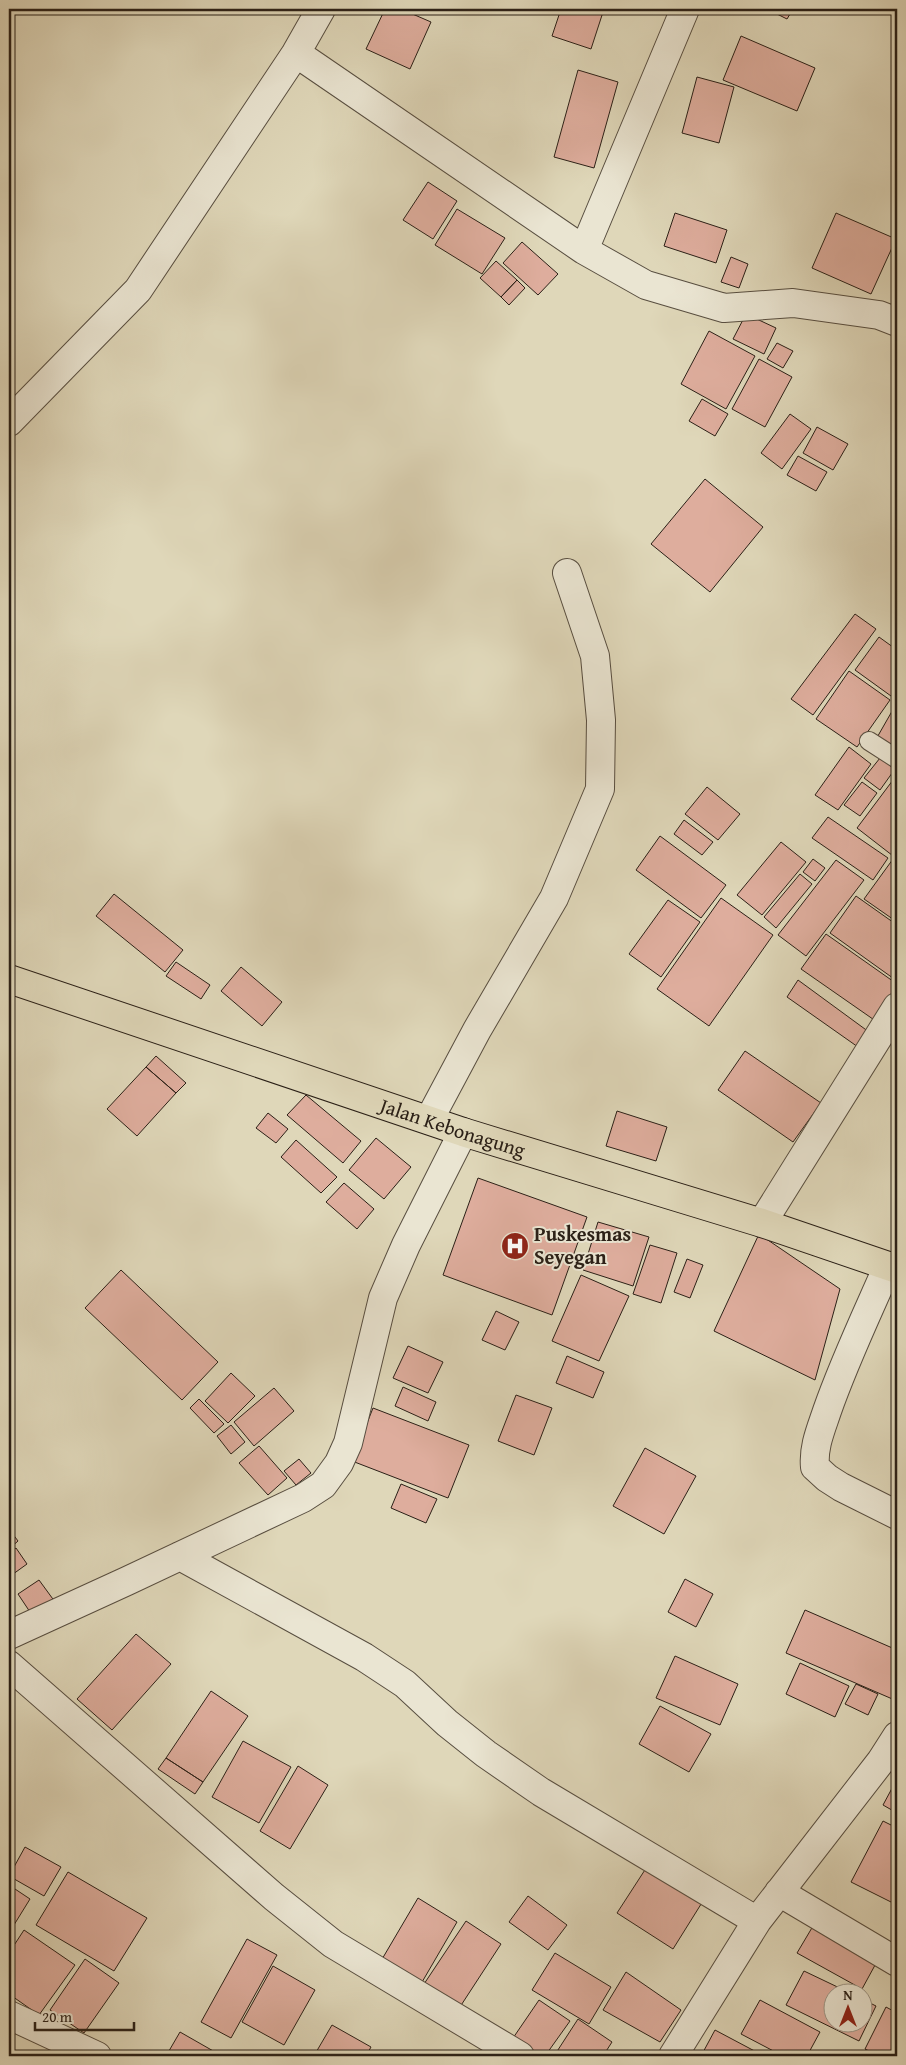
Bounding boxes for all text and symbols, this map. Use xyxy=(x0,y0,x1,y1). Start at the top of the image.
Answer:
street label: Jalan Kebonagung xyxy=(374,1089,529,1164)
place label: Puskesmas Seyegan xyxy=(534,1219,631,1271)
hospital icon: Puskesmas Seyegan xyxy=(500,1231,530,1261)
north arrow xyxy=(824,1982,874,2032)
text: N xyxy=(843,1985,853,2005)
scale bar xyxy=(35,2000,134,2032)
text: 20 m xyxy=(42,2006,73,2027)

